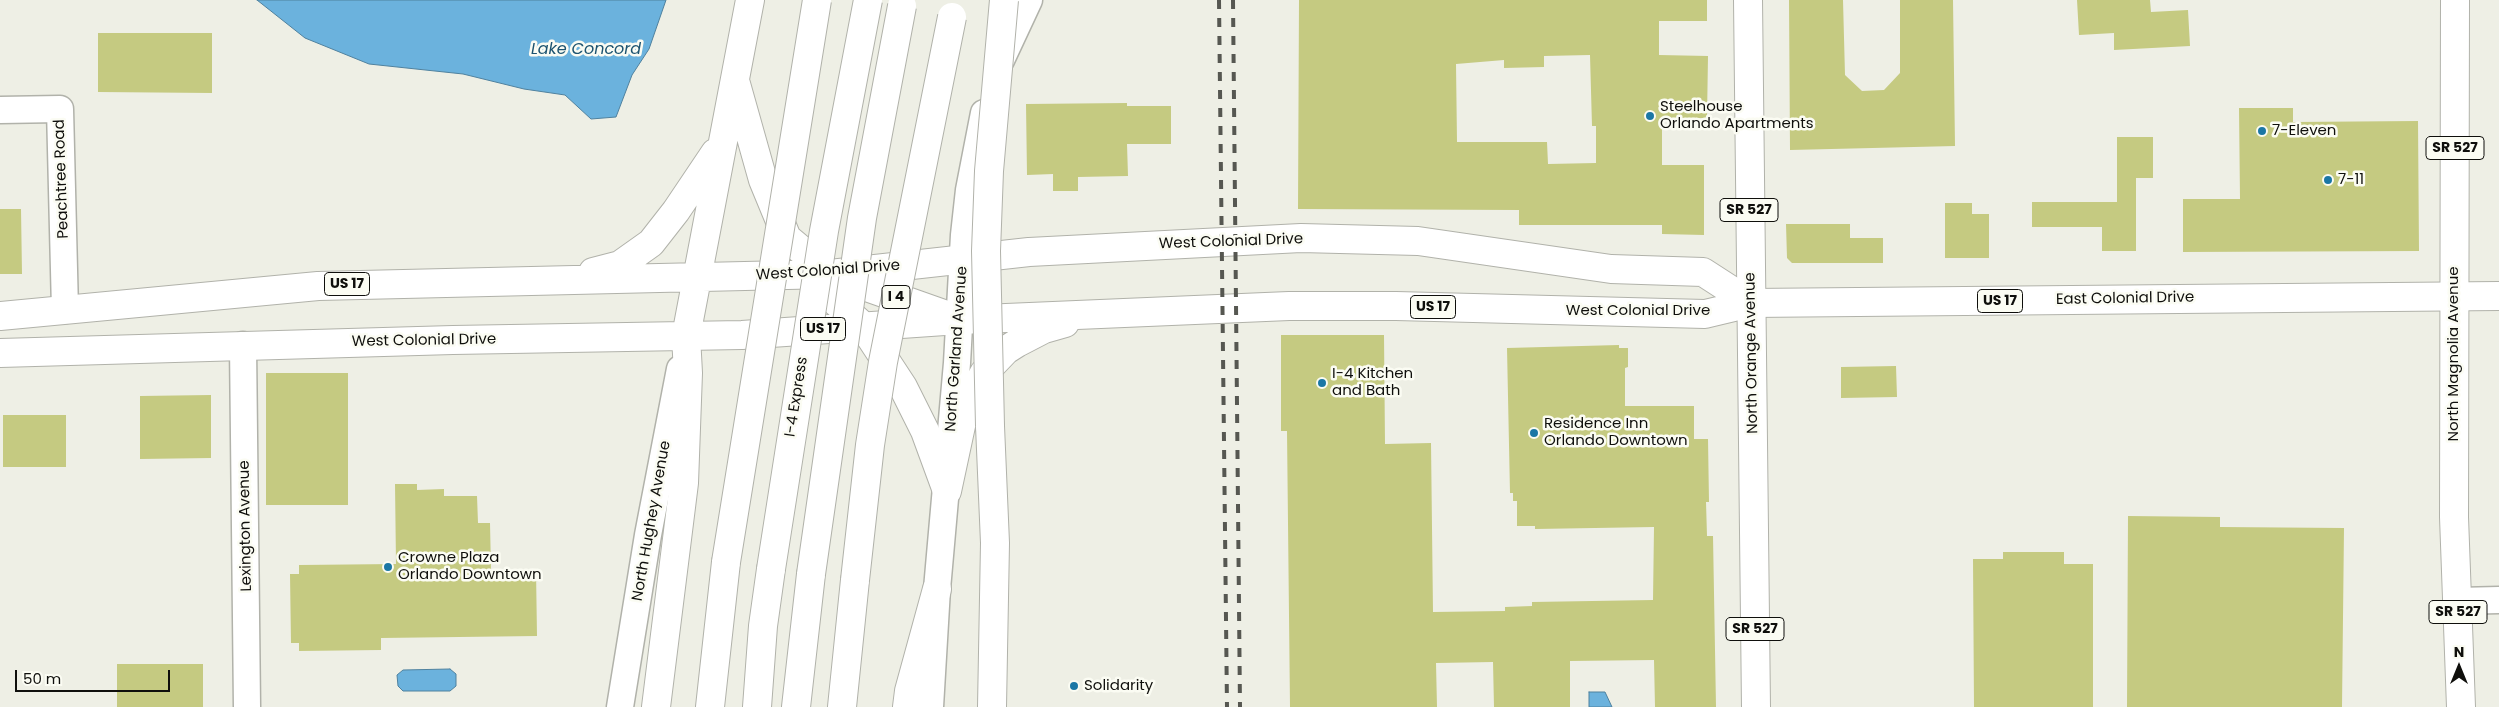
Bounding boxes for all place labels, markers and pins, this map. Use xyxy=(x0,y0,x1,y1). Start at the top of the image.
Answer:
place label: Steelhouse Orlando Apartments xyxy=(1660,98,1814,133)
marker: Steelhouse Orlando Apartments xyxy=(1644,110,1656,122)
place label: 7-Eleven xyxy=(2272,122,2336,140)
marker: 7-Eleven xyxy=(2256,125,2268,137)
place label: 7-11 xyxy=(2338,171,2364,189)
marker: 7-11 xyxy=(2322,174,2334,186)
place label: I-4 Kitchen and Bath xyxy=(1332,365,1413,400)
marker: I-4 Kitchen and Bath xyxy=(1316,377,1328,389)
place label: Residence Inn Orlando Downtown xyxy=(1544,415,1688,450)
marker: Residence Inn Orlando Downtown xyxy=(1528,427,1540,439)
place label: Crowne Plaza Orlando Downtown xyxy=(398,549,542,584)
marker: Crowne Plaza Orlando Downtown xyxy=(382,561,394,573)
place label: Solidarity xyxy=(1084,677,1153,695)
marker: Solidarity xyxy=(1068,680,1080,692)

